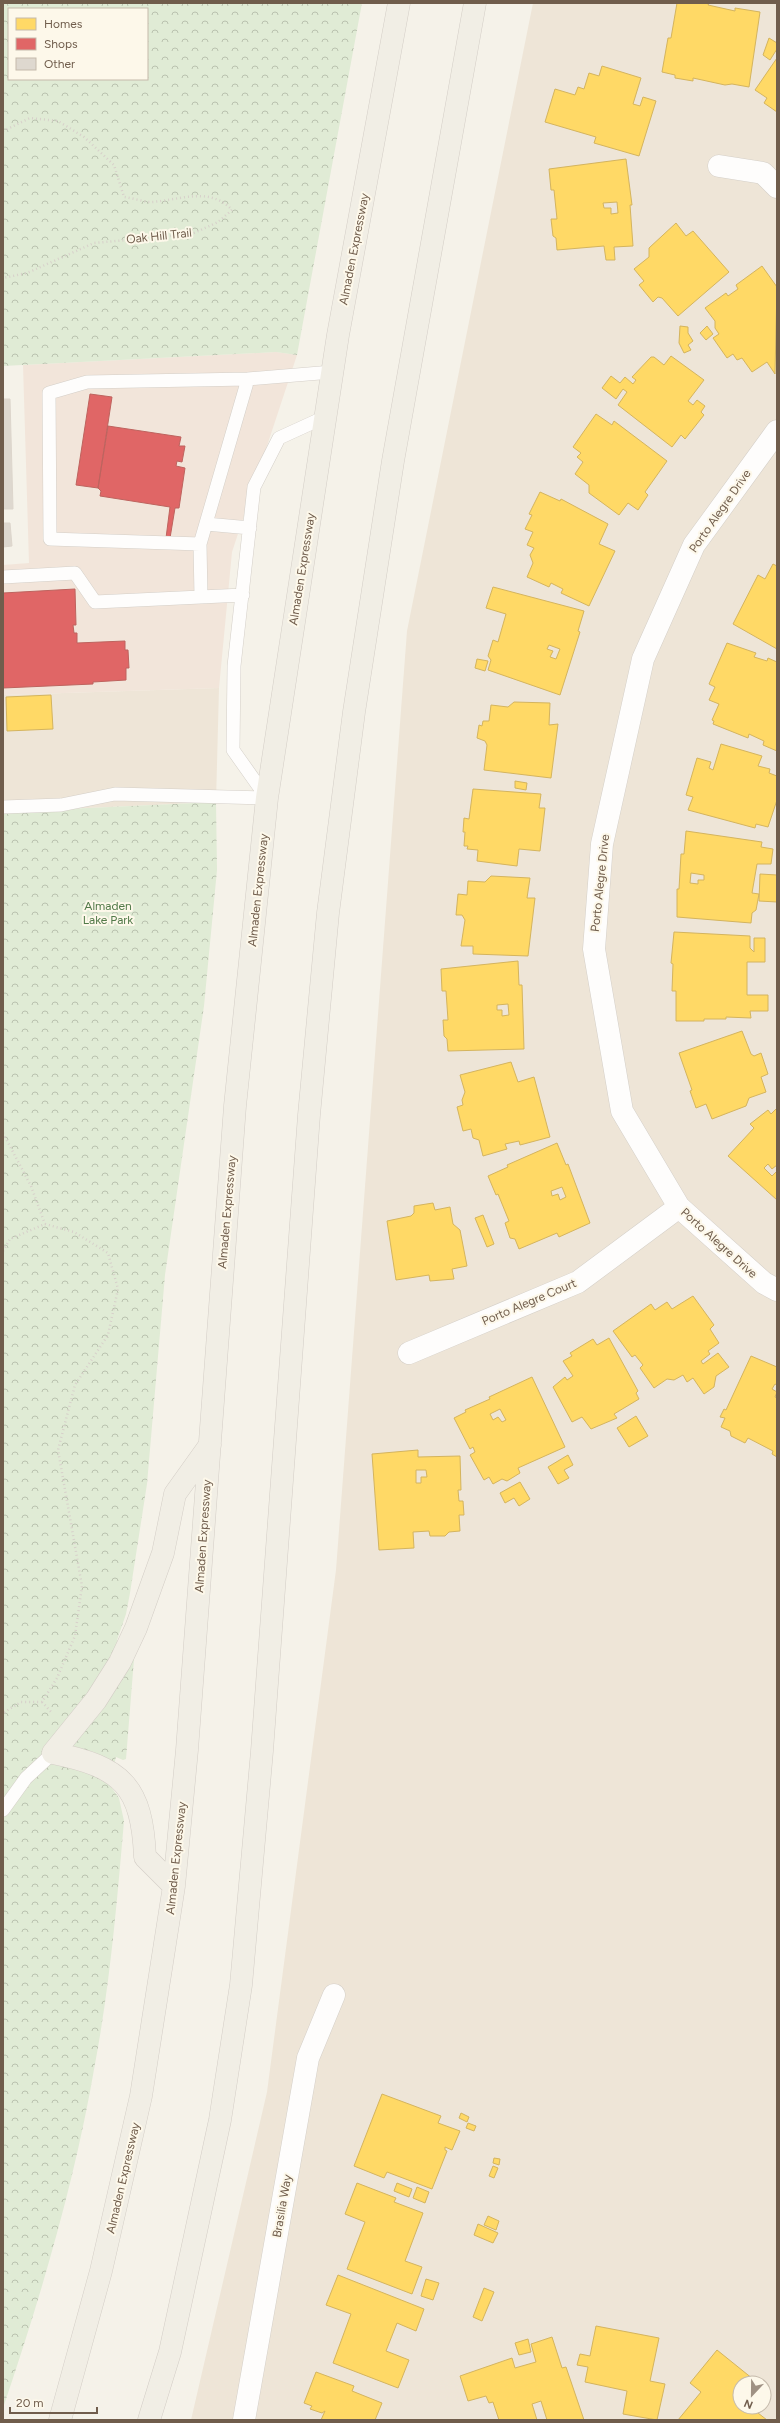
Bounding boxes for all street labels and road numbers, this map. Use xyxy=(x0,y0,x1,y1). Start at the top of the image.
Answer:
street label: Almaden Expressway xyxy=(336,191,372,306)
street label: Oak Hill Trail xyxy=(125,226,193,246)
street label: Porto Alegre Drive xyxy=(686,467,754,555)
street label: Almaden Expressway xyxy=(286,511,318,626)
street label: Almaden Expressway xyxy=(245,832,271,947)
street label: Porto Alegre Drive xyxy=(588,833,612,932)
street label: Almaden Expressway xyxy=(215,1154,239,1269)
street label: Porto Alegre Drive xyxy=(678,1205,760,1281)
street label: Porto Alegre Court xyxy=(480,1276,579,1328)
street label: Almaden Expressway xyxy=(192,1478,214,1593)
street label: Almaden Expressway xyxy=(163,1800,189,1915)
street label: Almaden Expressway xyxy=(103,2120,143,2235)
street label: Brasilia Way xyxy=(270,2173,295,2239)

